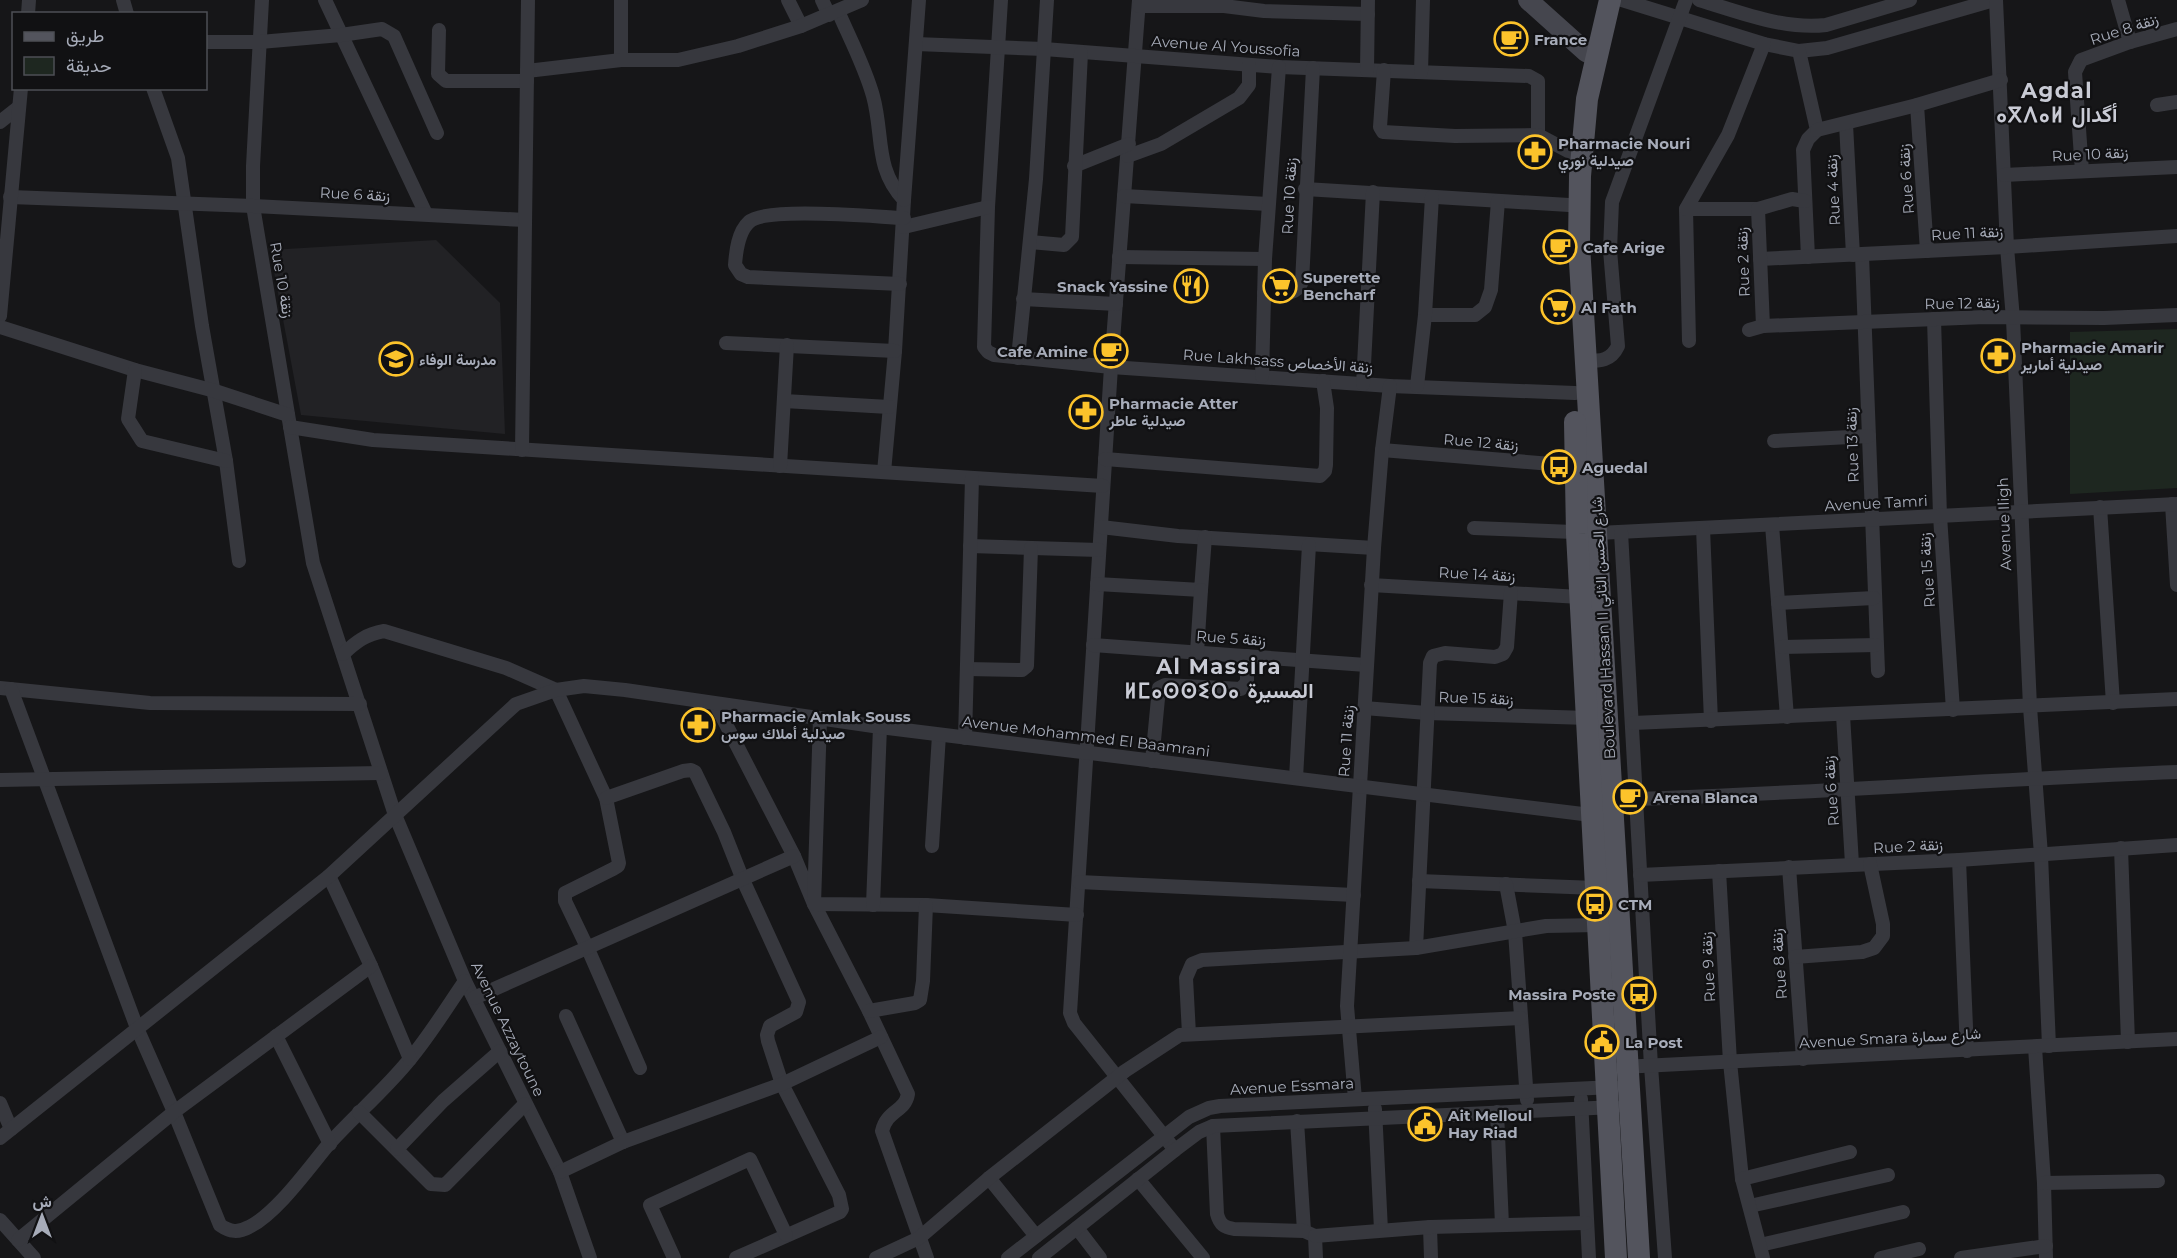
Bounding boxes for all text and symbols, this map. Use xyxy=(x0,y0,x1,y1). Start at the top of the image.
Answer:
street label: Rue 8 زنقة xyxy=(2087,9,2161,49)
legend xyxy=(12,12,207,90)
cafe icon: France xyxy=(1493,21,1529,57)
text: طريق xyxy=(66,25,104,47)
place label: France xyxy=(1534,30,1587,49)
street label: Avenue Al Youssofia xyxy=(1151,31,1301,61)
text: حديقة xyxy=(66,55,112,77)
district label: Agdal ⴰⴳⴷⴰⵍ أگدال xyxy=(1996,78,2118,128)
pharmacy icon: Pharmacie Nouri صيدلية نوري xyxy=(1517,134,1553,170)
place label: Pharmacie Nouri صيدلية نوري xyxy=(1558,134,1690,174)
street label: Rue 6 زنقة xyxy=(1894,143,1918,215)
street label: Rue 10 زنقة xyxy=(2051,143,2129,165)
street label: Rue 4 زنقة xyxy=(1822,154,1844,226)
street label: Rue 10 زنقة xyxy=(1278,157,1300,235)
street label: Rue 6 زنقة xyxy=(319,183,391,205)
street label: Rue 11 زنقة xyxy=(1930,222,2004,244)
street label: Rue 2 زنقة xyxy=(1732,227,1754,297)
cafe icon: Cafe Arige xyxy=(1542,229,1578,265)
place label: Cafe Arige xyxy=(1583,238,1665,257)
street label: Rue 10 زنقة xyxy=(266,241,298,319)
restaurant icon: Snack Yassine xyxy=(1173,268,1209,304)
supermarket icon: Superette Bencharf xyxy=(1262,268,1298,304)
place label: Superette Bencharf xyxy=(1303,268,1381,304)
place label: Snack Yassine xyxy=(1057,277,1168,296)
supermarket icon: Al Fath xyxy=(1540,289,1576,325)
street label: Rue 12 زنقة xyxy=(1924,293,2000,313)
place label: Al Fath xyxy=(1580,298,1637,317)
cafe icon: Cafe Amine xyxy=(1093,333,1129,369)
pharmacy icon: Pharmacie Amarir صيدلية أمارير xyxy=(1980,338,2016,374)
place label: Pharmacie Amarir صيدلية أمارير xyxy=(2020,338,2165,374)
school or university icon: مدرسة الوفاء xyxy=(378,341,414,377)
place label: Cafe Amine xyxy=(997,342,1088,361)
street label: Rue Lakhsass زنقة الأخصاص xyxy=(1182,345,1374,378)
place label: مدرسة الوفاء xyxy=(419,350,497,369)
pharmacy icon: Pharmacie Atter صيدلية عاطر xyxy=(1068,394,1104,430)
place label: Pharmacie Atter صيدلية عاطر xyxy=(1108,394,1239,430)
street label: Rue 13 زنقة xyxy=(1841,407,1863,483)
street label: Rue 12 زنقة xyxy=(1443,429,1519,455)
bus stop icon: Aguedal xyxy=(1541,449,1577,485)
place label: Aguedal xyxy=(1581,458,1648,477)
street label: Avenue Iligh xyxy=(1993,477,2015,571)
street label: Avenue Tamri xyxy=(1824,491,1928,515)
street label: Boulevard Hassan II شارع الحسن الثاني xyxy=(1587,496,1623,760)
street label: Rue 15 زنقة xyxy=(1915,532,1939,608)
street label: Rue 14 زنقة xyxy=(1438,563,1516,585)
street label: Rue 5 زنقة xyxy=(1195,626,1267,650)
district label: Al Massira ⵍⵎⴰⵙⵙⵉⵔⴰ المسيرة xyxy=(1124,654,1314,704)
street label: Rue 15 زنقة xyxy=(1438,687,1514,709)
street label: Rue 11 زنقة xyxy=(1334,704,1358,778)
pharmacy icon: Pharmacie Amlak Souss صيدلية أملاك سوس xyxy=(680,707,716,743)
place label: Pharmacie Amlak Souss صيدلية أملاك سوس xyxy=(721,707,911,743)
street label: Avenue Mohammed El Baamrani xyxy=(961,711,1211,761)
street label: Rue 6 زنقة xyxy=(1819,755,1843,827)
cafe icon: Arena Blanca xyxy=(1612,779,1648,815)
place label: Arena Blanca xyxy=(1652,788,1758,807)
street label: Rue 2 زنقة xyxy=(1873,835,1943,857)
bus stop icon: CTM xyxy=(1577,886,1613,922)
place label: CTM xyxy=(1618,895,1652,914)
street label: Rue 8 زنقة xyxy=(1767,928,1791,1000)
street label: Rue 9 زنقة xyxy=(1697,931,1719,1003)
street label: Avenue Azzaytoune xyxy=(467,958,549,1100)
bus stop icon: Massira Poste xyxy=(1621,976,1657,1012)
place label: Massira Poste xyxy=(1508,985,1616,1004)
public building icon: La Post xyxy=(1584,1024,1620,1060)
street label: Avenue Smara شارع سمارة xyxy=(1799,1024,1982,1054)
place label: La Post xyxy=(1625,1033,1683,1052)
street label: Avenue Essmara xyxy=(1230,1073,1354,1099)
public building icon: Ait Melloul Hay Riad xyxy=(1407,1106,1443,1142)
place label: Ait Melloul Hay Riad xyxy=(1447,1106,1532,1142)
north arrow xyxy=(12,1186,72,1246)
text: ش xyxy=(32,1192,52,1211)

